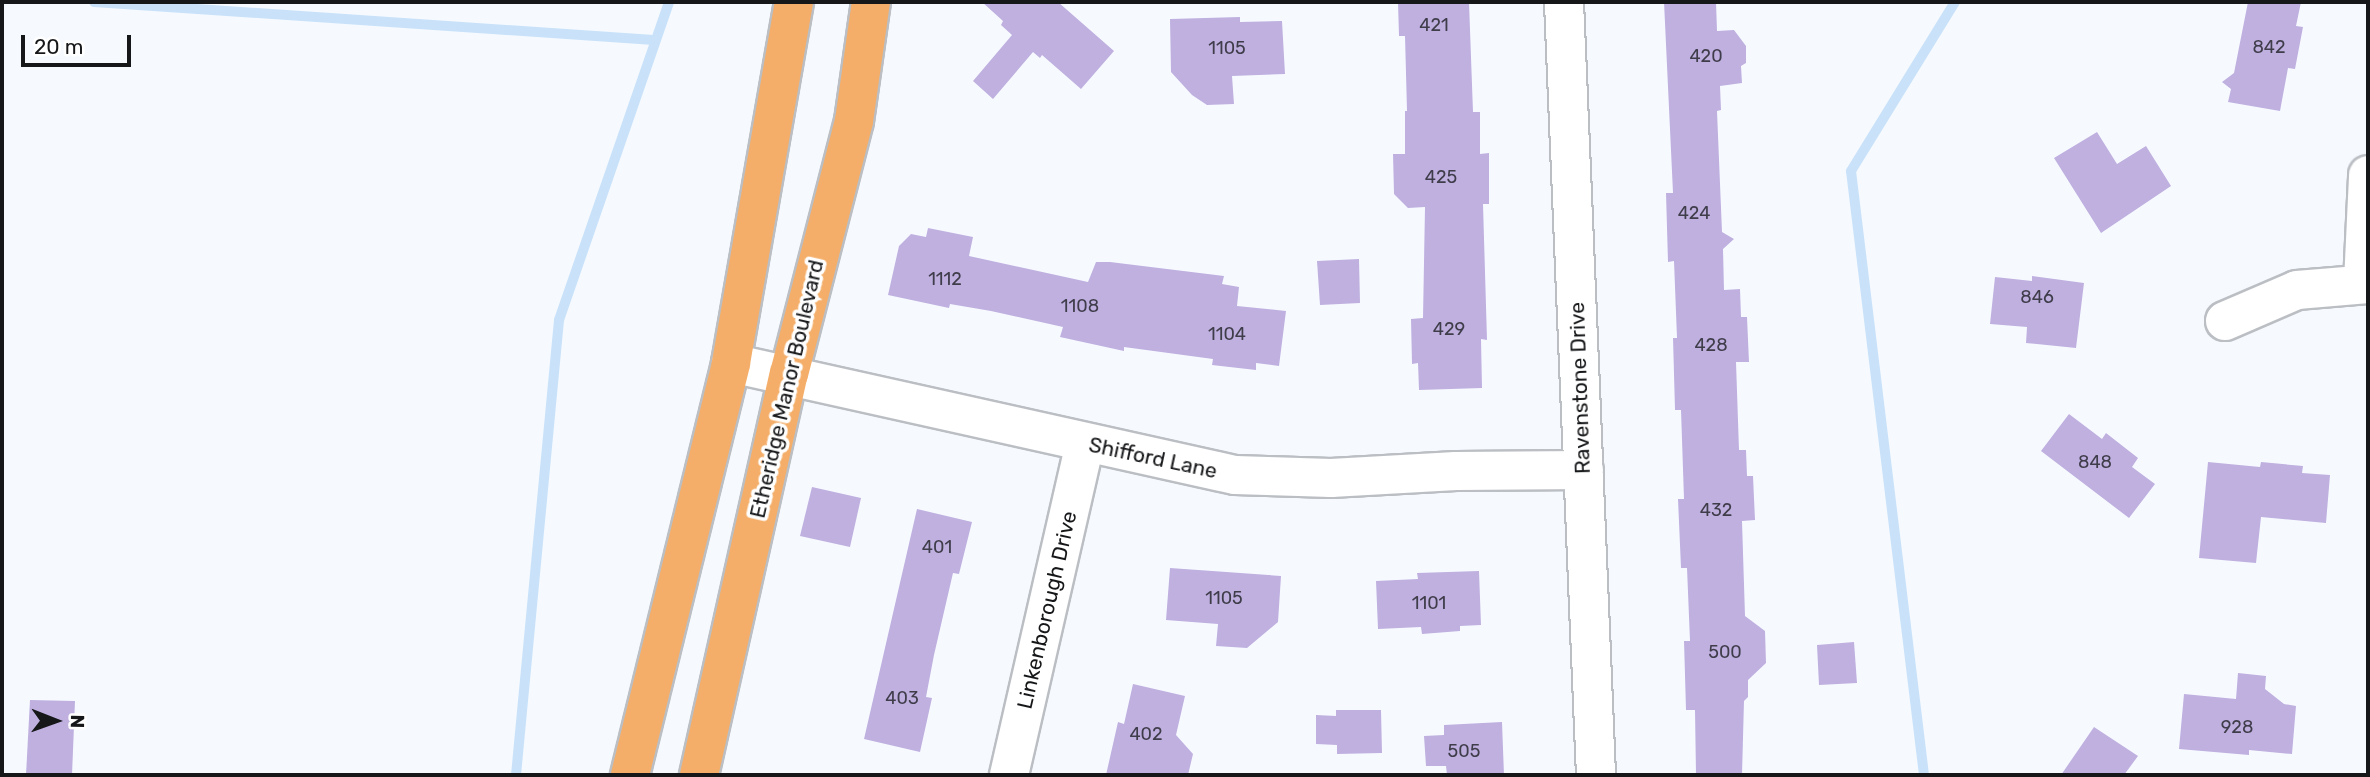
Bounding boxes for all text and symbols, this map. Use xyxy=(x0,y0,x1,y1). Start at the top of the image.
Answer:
house number: 421 xyxy=(1419,14,1449,36)
scale bar xyxy=(24,21,135,65)
text: 20 m xyxy=(34,34,83,59)
house number: 842 xyxy=(2252,36,2286,58)
house number: 1105 xyxy=(1208,37,1246,59)
house number: 420 xyxy=(1689,45,1723,67)
house number: 425 xyxy=(1425,166,1457,188)
house number: 424 xyxy=(1678,202,1710,224)
street label: Etheridge Manor Boulevard xyxy=(745,257,829,521)
house number: 1112 xyxy=(928,268,962,290)
house number: 846 xyxy=(2020,286,2054,308)
house number: 1108 xyxy=(1061,295,1099,317)
street label: Ravenstone Drive xyxy=(1564,302,1596,474)
house number: 429 xyxy=(1433,318,1465,340)
house number: 1104 xyxy=(1208,323,1246,345)
house number: 428 xyxy=(1694,334,1728,356)
street label: Shifford Lane xyxy=(1087,432,1219,484)
house number: 848 xyxy=(2078,451,2112,473)
house number: 432 xyxy=(1700,499,1732,521)
street label: Linkenborough Drive xyxy=(1012,509,1082,711)
house number: 401 xyxy=(922,536,952,558)
house number: 1105 xyxy=(1205,587,1243,609)
house number: 1101 xyxy=(1412,592,1446,614)
house number: 500 xyxy=(1708,641,1742,663)
north arrow xyxy=(21,686,91,756)
house number: 403 xyxy=(885,687,919,709)
text: N xyxy=(66,714,89,728)
house number: 928 xyxy=(2221,716,2253,738)
house number: 402 xyxy=(1129,723,1163,745)
house number: 505 xyxy=(1448,740,1480,762)

